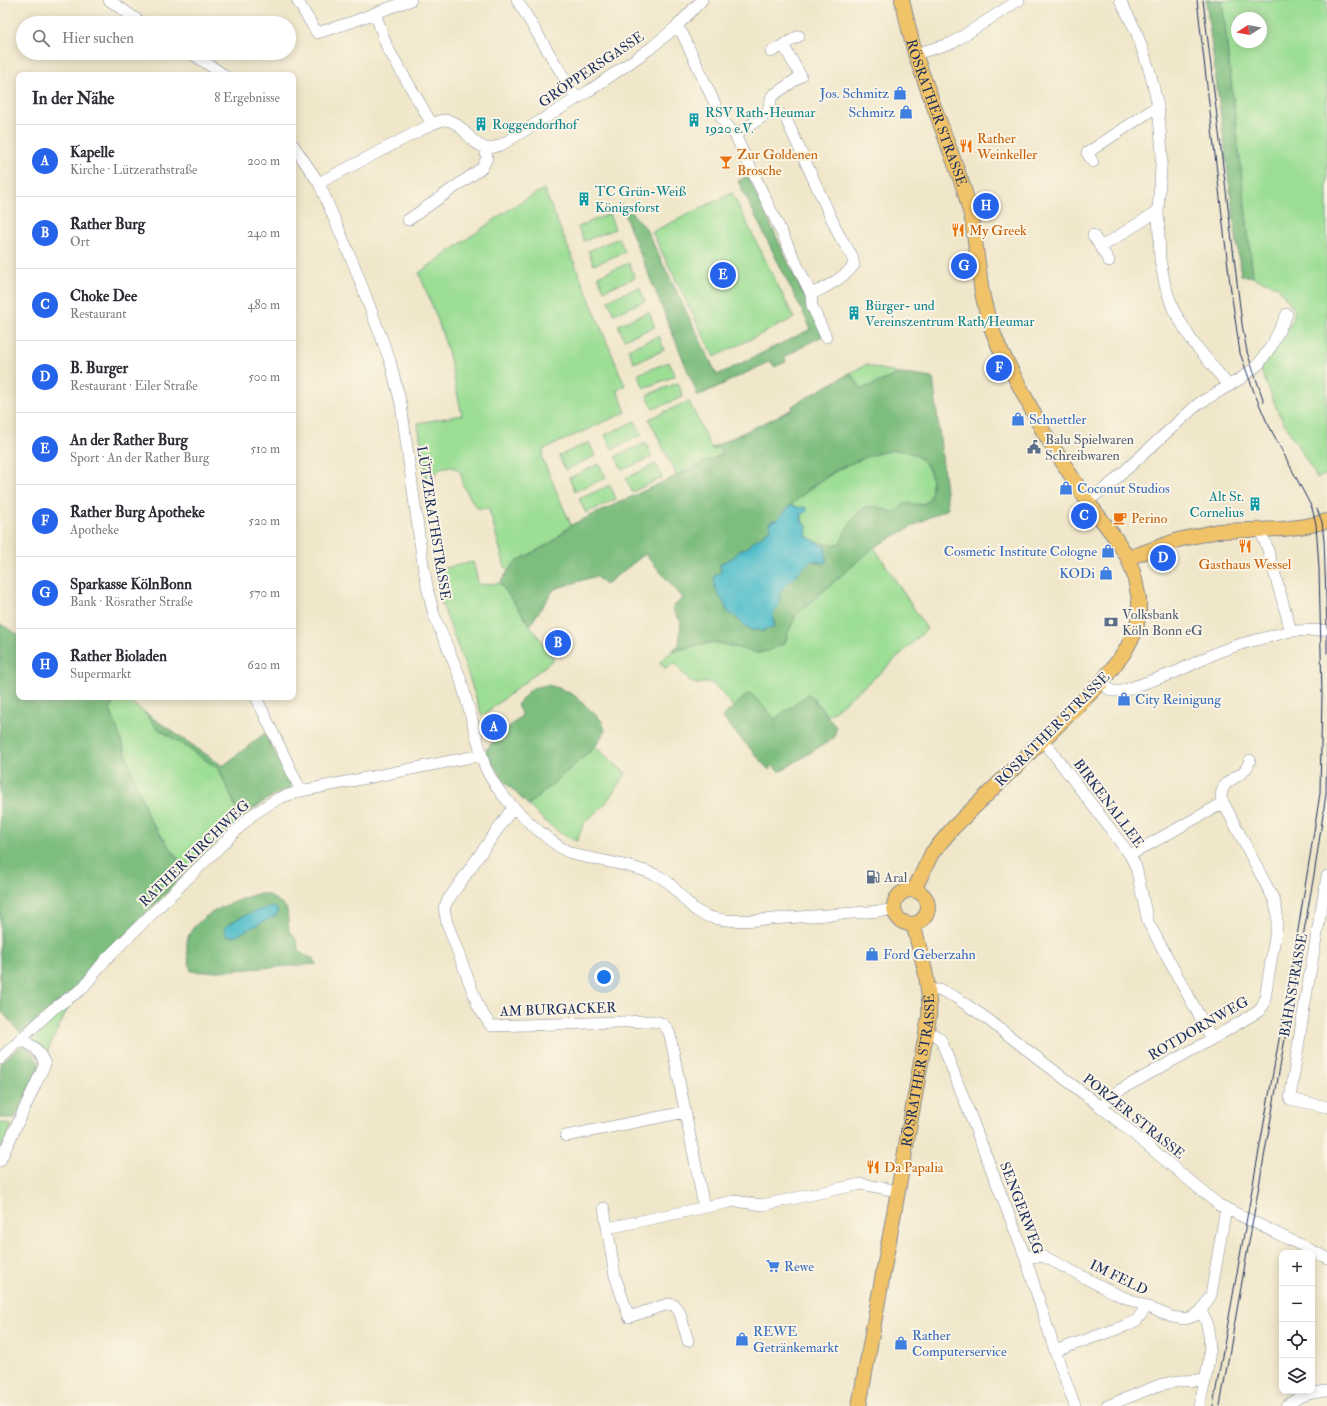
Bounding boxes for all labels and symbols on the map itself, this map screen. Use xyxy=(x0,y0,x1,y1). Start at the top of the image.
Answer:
north arrow xyxy=(1231,12,1267,48)
street label: GRÖPPERSGASSE xyxy=(535,28,647,111)
street label: RÖSRATHER STRASSE xyxy=(903,37,970,189)
place label: Jos. Schmitz xyxy=(819,85,889,102)
shop icon: Jos. Schmitz xyxy=(892,85,908,101)
place label: RSV Rath-Heumar 1920 e.V. xyxy=(705,104,816,137)
place label: Schmitz xyxy=(848,104,895,121)
shop icon: Schmitz xyxy=(898,104,914,120)
building icon: RSV Rath-Heumar 1920 e.V. xyxy=(686,112,702,128)
building icon: Roggendorfhof xyxy=(473,116,489,132)
place label: Roggendorfhof xyxy=(492,116,580,133)
place label: Rather Weinkeller xyxy=(976,130,1038,163)
restaurant icon: Rather Weinkeller xyxy=(958,138,974,154)
place label: Zur Goldenen Brosche xyxy=(737,146,818,179)
bar icon: Zur Goldenen Brosche xyxy=(718,154,734,170)
place label: TC Grün-Weiß Königsforst xyxy=(595,183,687,216)
building icon: TC Grün-Weiß Königsforst xyxy=(576,191,592,207)
pin: H xyxy=(973,191,999,221)
restaurant icon: My Greek xyxy=(950,222,966,238)
place label: My Greek xyxy=(969,222,1027,240)
pin: G xyxy=(951,251,977,281)
pin: E xyxy=(710,260,736,290)
place label: Bürger- und Vereinszentrum Rath/Heumar xyxy=(865,297,1035,330)
building icon: Bürger- und Vereinszentrum Rath/Heumar xyxy=(846,305,862,321)
pin: F xyxy=(986,353,1012,383)
shop icon: Schnettler xyxy=(1010,411,1026,427)
place label: Schnettler xyxy=(1029,411,1087,428)
place label: Balu Spielwaren Schreibwaren xyxy=(1045,431,1134,464)
public building icon: Balu Spielwaren Schreibwaren xyxy=(1026,439,1042,455)
street label: LÜTZERATHSTRASSE xyxy=(413,445,454,601)
shop icon: Coconut Studios xyxy=(1058,480,1074,496)
place label: Coconut Studios xyxy=(1077,480,1170,497)
place label: Alt St. Cornelius xyxy=(1189,488,1244,521)
building icon: Alt St. Cornelius xyxy=(1247,496,1263,512)
pin: C xyxy=(1071,501,1097,531)
cafe icon: Perino xyxy=(1112,510,1128,526)
place label: Perino xyxy=(1131,510,1168,527)
restaurant icon: Gasthaus Wessel xyxy=(1237,538,1253,554)
place label: Cosmetic Institute Cologne xyxy=(944,543,1097,560)
shop icon: Cosmetic Institute Cologne xyxy=(1100,543,1116,559)
pin: D xyxy=(1150,543,1176,573)
place label: Gasthaus Wessel xyxy=(1199,556,1292,573)
place label: KODi xyxy=(1059,565,1095,582)
shop icon: KODi xyxy=(1098,565,1114,581)
place label: Volksbank Köln Bonn eG xyxy=(1122,606,1203,639)
bank icon: Volksbank Köln Bonn eG xyxy=(1103,614,1119,630)
pin: B xyxy=(545,628,571,658)
street label: RÖSRATHER STRASSE xyxy=(992,669,1113,790)
shop icon: City Reinigung xyxy=(1116,691,1132,707)
place label: City Reinigung xyxy=(1135,691,1222,709)
pin: A xyxy=(481,712,507,742)
street label: BIRKENALLEE xyxy=(1070,756,1147,851)
street label: RATHER KIRCHWEG xyxy=(136,796,253,910)
fuel station icon: Aral xyxy=(865,869,881,885)
place label: Aral xyxy=(883,869,908,886)
street label: BAHNSTRASSE xyxy=(1276,932,1311,1038)
shop icon: Ford Geberzahn xyxy=(864,946,880,962)
place label: Ford Geberzahn xyxy=(883,946,976,963)
your location xyxy=(594,967,614,987)
street label: RÖSRATHER STRASSE xyxy=(898,993,938,1148)
street label: ROTDORNWEG xyxy=(1145,993,1252,1064)
street label: AM BURGACKER xyxy=(498,999,618,1020)
street label: PORZER STRASSE xyxy=(1079,1070,1188,1163)
restaurant icon: Da Papalia xyxy=(865,1159,881,1175)
place label: Da Papalia xyxy=(884,1159,944,1177)
street label: SENGERWEG xyxy=(996,1160,1047,1257)
street label: IM FELD xyxy=(1087,1256,1151,1299)
supermarket icon: Rewe xyxy=(765,1258,781,1274)
place label: Rewe xyxy=(784,1258,814,1275)
place label: REWE Getränkemarkt xyxy=(753,1323,839,1356)
place label: Rather Computerservice xyxy=(912,1327,1007,1361)
shop icon: REWE Getränkemarkt xyxy=(734,1331,750,1347)
shop icon: Rather Computerservice xyxy=(893,1335,909,1351)

